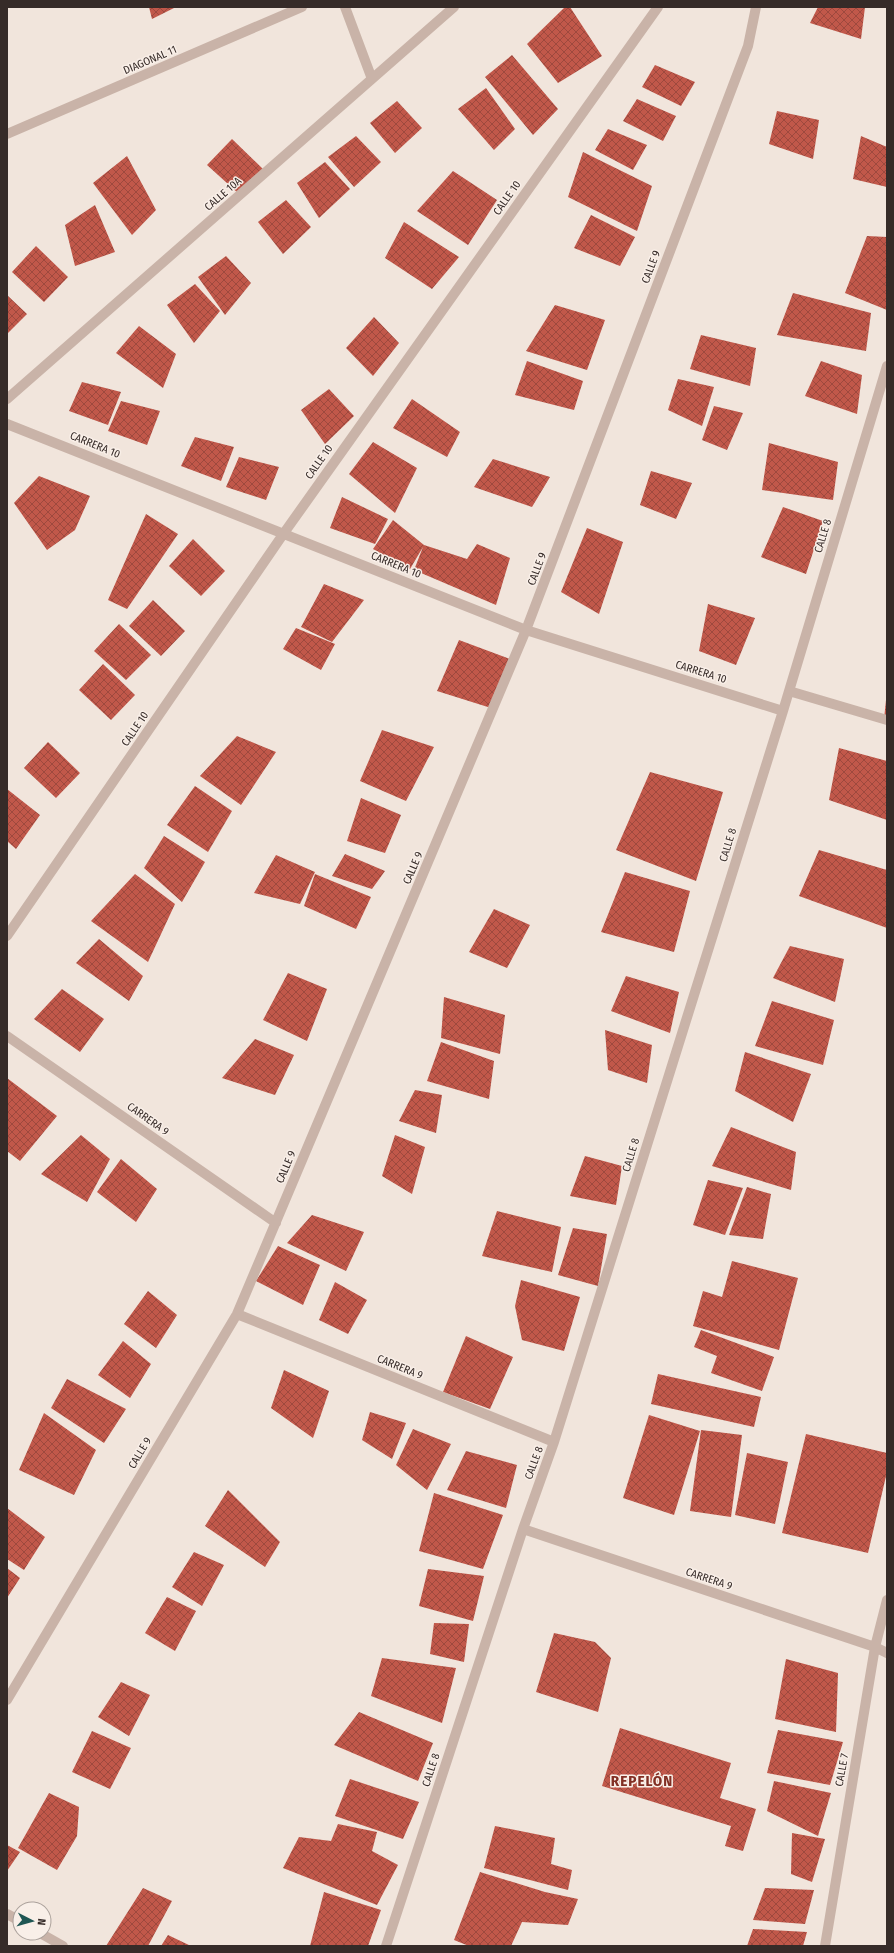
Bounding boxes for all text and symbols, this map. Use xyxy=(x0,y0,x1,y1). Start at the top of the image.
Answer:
street label: DIAGONAL 11 xyxy=(121,43,179,77)
street label: CALLE 10A xyxy=(202,174,244,214)
street label: CALLE 10 xyxy=(491,178,524,218)
street label: CALLE 9 xyxy=(639,249,663,285)
street label: CARRERA 10 xyxy=(68,429,122,461)
street label: CALLE 10 xyxy=(303,442,336,482)
street label: CALLE 8 xyxy=(812,517,834,554)
street label: CARRERA 10 xyxy=(369,549,423,581)
street label: CALLE 9 xyxy=(525,551,549,587)
street label: CARRERA 10 xyxy=(674,658,728,686)
street label: CALLE 10 xyxy=(119,709,151,749)
street label: CALLE 8 xyxy=(717,826,739,863)
street label: CALLE 9 xyxy=(400,850,426,886)
street label: CARRERA 9 xyxy=(125,1100,171,1138)
street label: CALLE 8 xyxy=(620,1136,642,1173)
street label: CALLE 9 xyxy=(273,1149,299,1185)
street label: CARRERA 9 xyxy=(375,1352,425,1382)
street label: CALLE 9 xyxy=(126,1435,154,1471)
street label: CALLE 8 xyxy=(522,1444,546,1481)
street label: CARRERA 9 xyxy=(684,1565,734,1593)
street label: CALLE 8 xyxy=(420,1751,443,1788)
street label: CALLE 7 xyxy=(833,1752,851,1788)
district label: REPELÓN xyxy=(611,1772,673,1790)
north arrow xyxy=(12,1901,52,1941)
text: N xyxy=(35,1918,48,1926)

